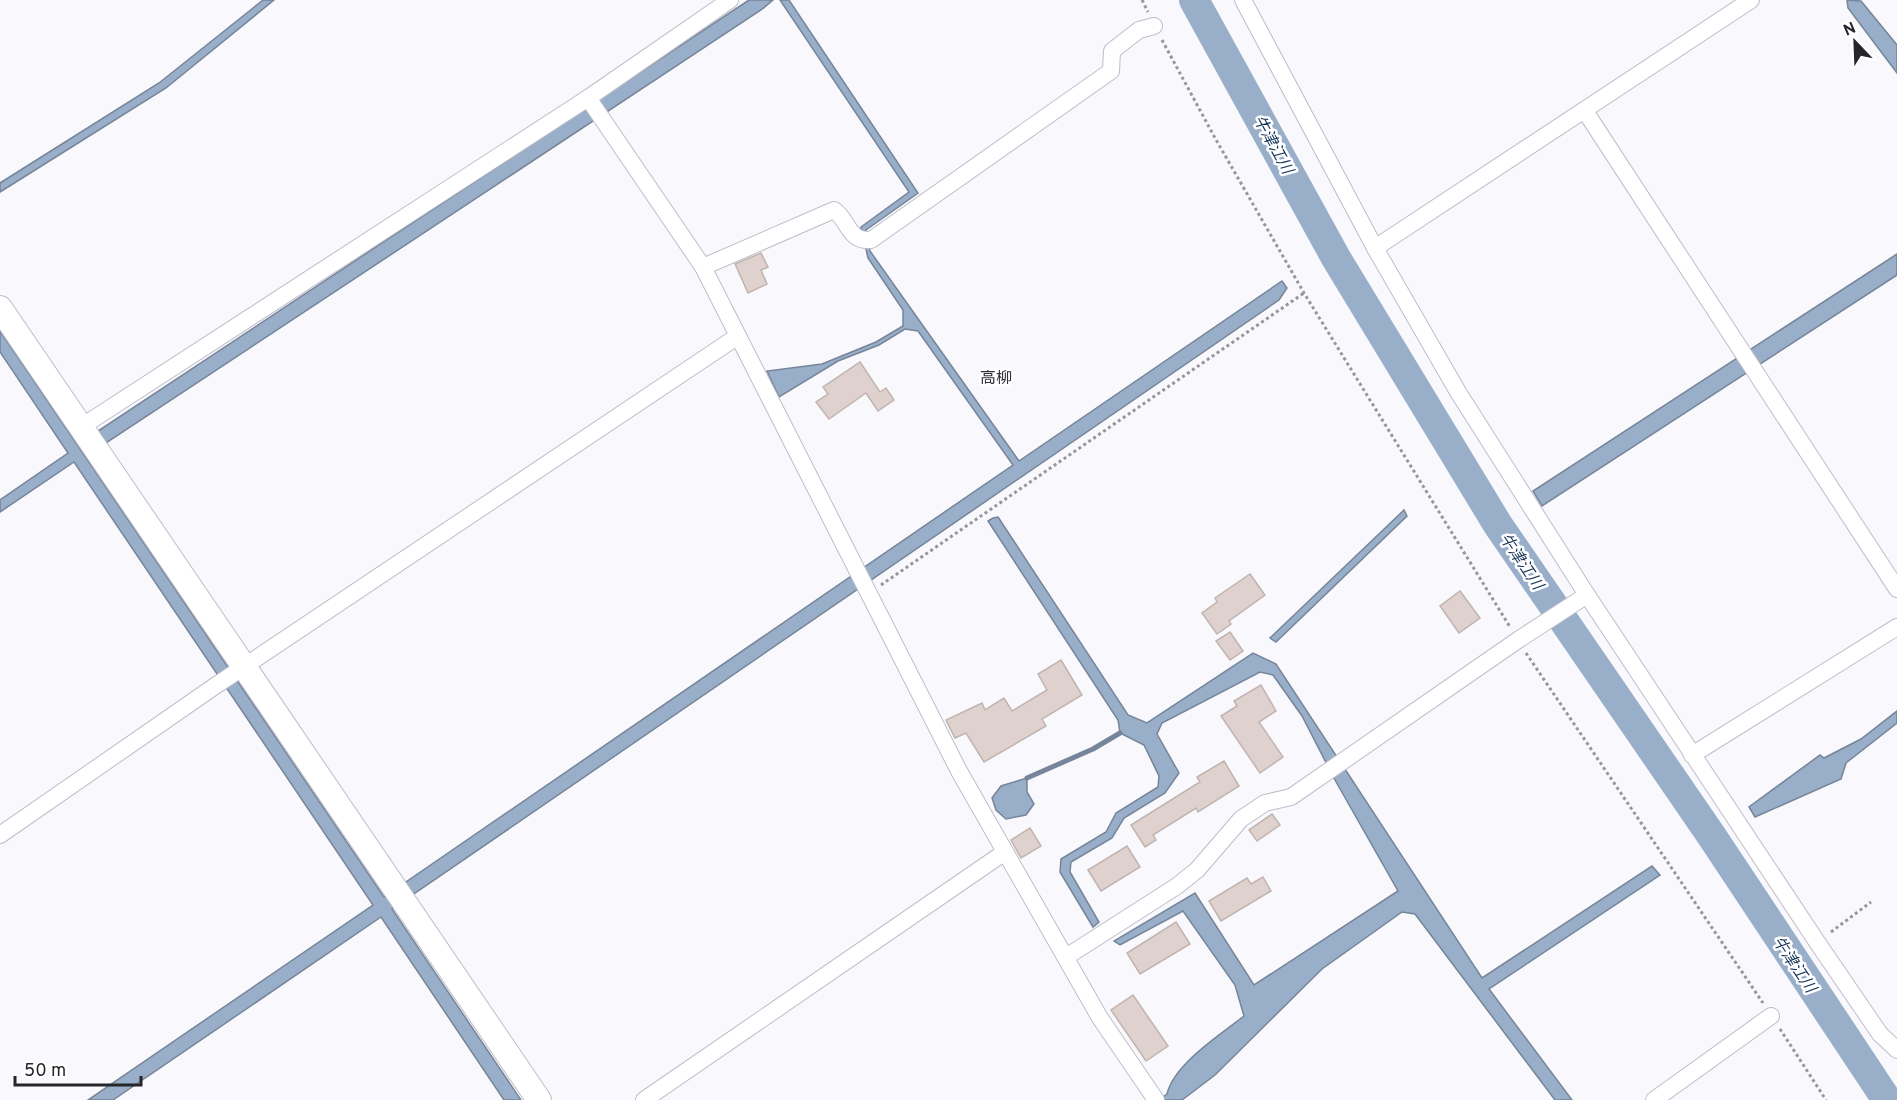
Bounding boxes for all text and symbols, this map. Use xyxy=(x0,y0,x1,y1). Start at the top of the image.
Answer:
north arrow xyxy=(1825,12,1885,72)
text: N xyxy=(1841,19,1859,41)
water label: 牛津江川 xyxy=(1248,112,1297,180)
district label: 高柳 xyxy=(980,369,1012,389)
water label: 牛津江川 xyxy=(1494,530,1548,596)
water label: 牛津江川 xyxy=(1767,933,1821,999)
scale bar xyxy=(15,1049,141,1087)
text: 50 m xyxy=(24,1060,66,1083)

